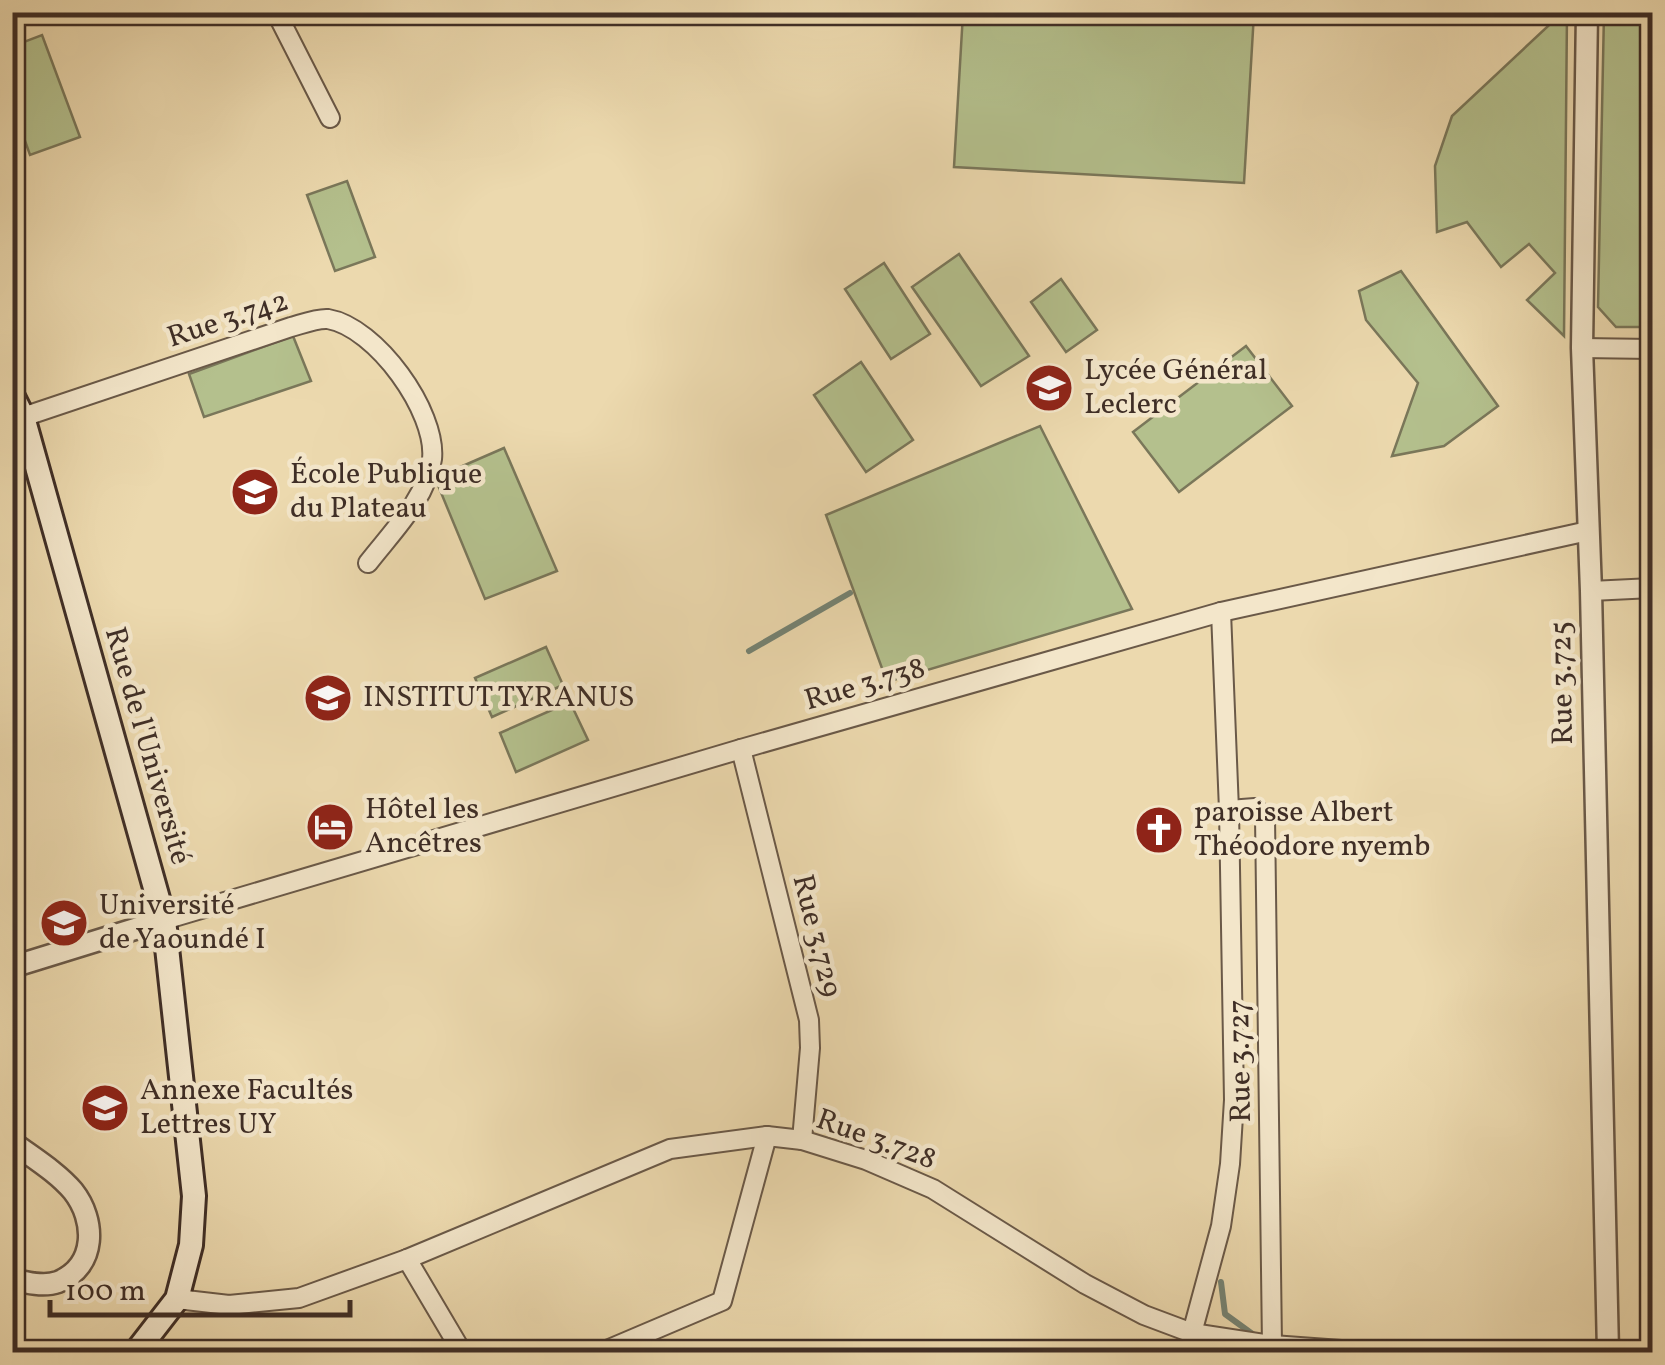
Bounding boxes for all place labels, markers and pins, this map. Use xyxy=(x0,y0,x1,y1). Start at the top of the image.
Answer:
place label: Lycée Général Leclerc xyxy=(1084,350,1267,426)
school or university icon: Lycée Général Leclerc xyxy=(1023,362,1075,414)
place label: École Publique du Plateau xyxy=(290,454,482,530)
school or university icon: École Publique du Plateau xyxy=(229,466,281,518)
school or university icon: INSTITUT TYRANUS xyxy=(302,672,354,724)
place label: INSTITUT TYRANUS xyxy=(363,677,635,719)
place label: Hôtel les Ancêtres xyxy=(365,789,482,865)
place label: paroisse Albert Théoodore nyemb xyxy=(1194,792,1430,868)
hotel icon: Hôtel les Ancêtres xyxy=(304,801,356,853)
church icon: paroisse Albert Théoodore nyemb xyxy=(1133,804,1185,856)
place label: Université de Yaoundé I xyxy=(99,885,266,961)
school or university icon: Université de Yaoundé I xyxy=(38,897,90,949)
place label: Annexe Facultés Lettres UY xyxy=(140,1070,353,1146)
school or university icon: Annexe Facultés Lettres UY xyxy=(79,1082,131,1134)

